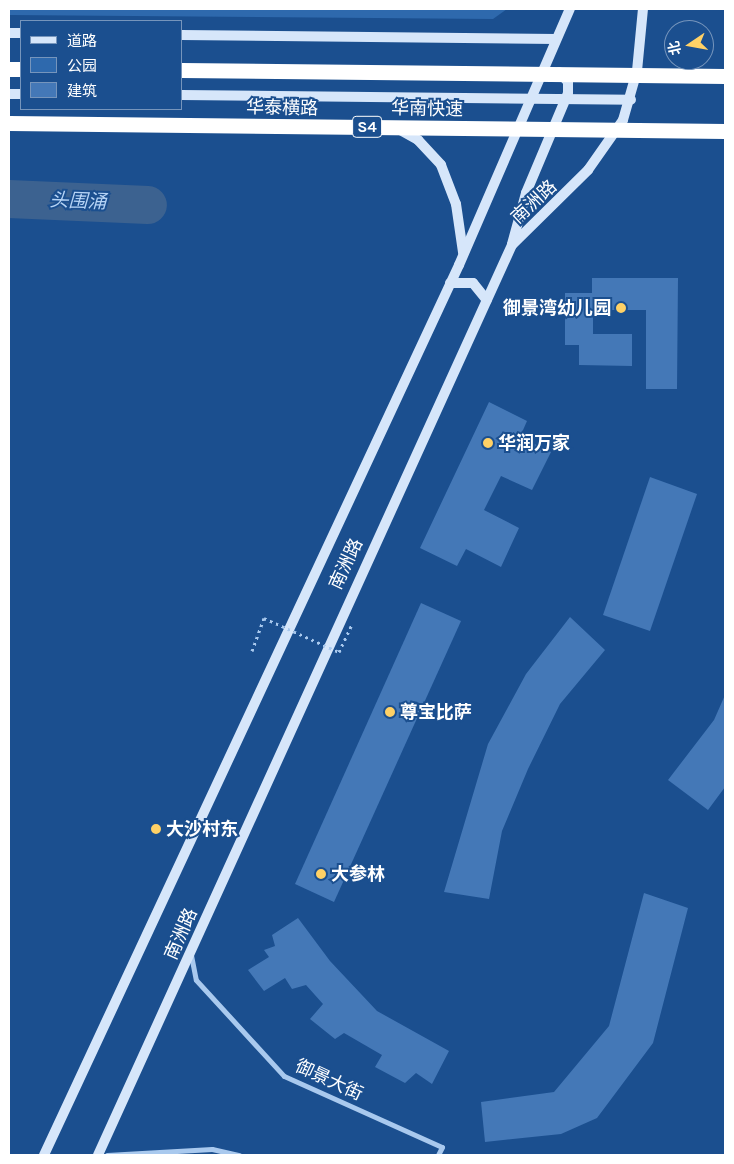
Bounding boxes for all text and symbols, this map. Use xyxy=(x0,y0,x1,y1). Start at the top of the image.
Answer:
legend xyxy=(20,20,182,110)
north arrow xyxy=(664,20,714,70)
text: 道路 xyxy=(67,32,97,50)
text: 北 xyxy=(665,39,685,57)
text: 公园 xyxy=(67,57,97,75)
text: 建筑 xyxy=(67,82,97,100)
street label: 华泰横路 xyxy=(246,97,318,119)
street label: 华南快速 xyxy=(391,98,463,120)
road number: S4 xyxy=(352,114,382,140)
street label: 南洲路 xyxy=(507,176,561,228)
water label: 头围涌 xyxy=(49,190,107,214)
place label: 御景湾幼儿园 xyxy=(503,297,611,319)
marker: 御景湾幼儿园 xyxy=(615,302,627,314)
place label: 华润万家 xyxy=(498,432,570,454)
marker: 华润万家 xyxy=(482,437,494,449)
street label: 南洲路 xyxy=(325,535,367,593)
place label: 尊宝比萨 xyxy=(400,701,472,723)
marker: 尊宝比萨 xyxy=(384,706,396,718)
place label: 大沙村东 xyxy=(166,818,238,840)
marker: 大沙村东 xyxy=(150,823,162,835)
place label: 大参林 xyxy=(331,863,385,885)
marker: 大参林 xyxy=(315,868,327,880)
street label: 南洲路 xyxy=(160,905,202,963)
street label: 御景大街 xyxy=(292,1055,366,1105)

